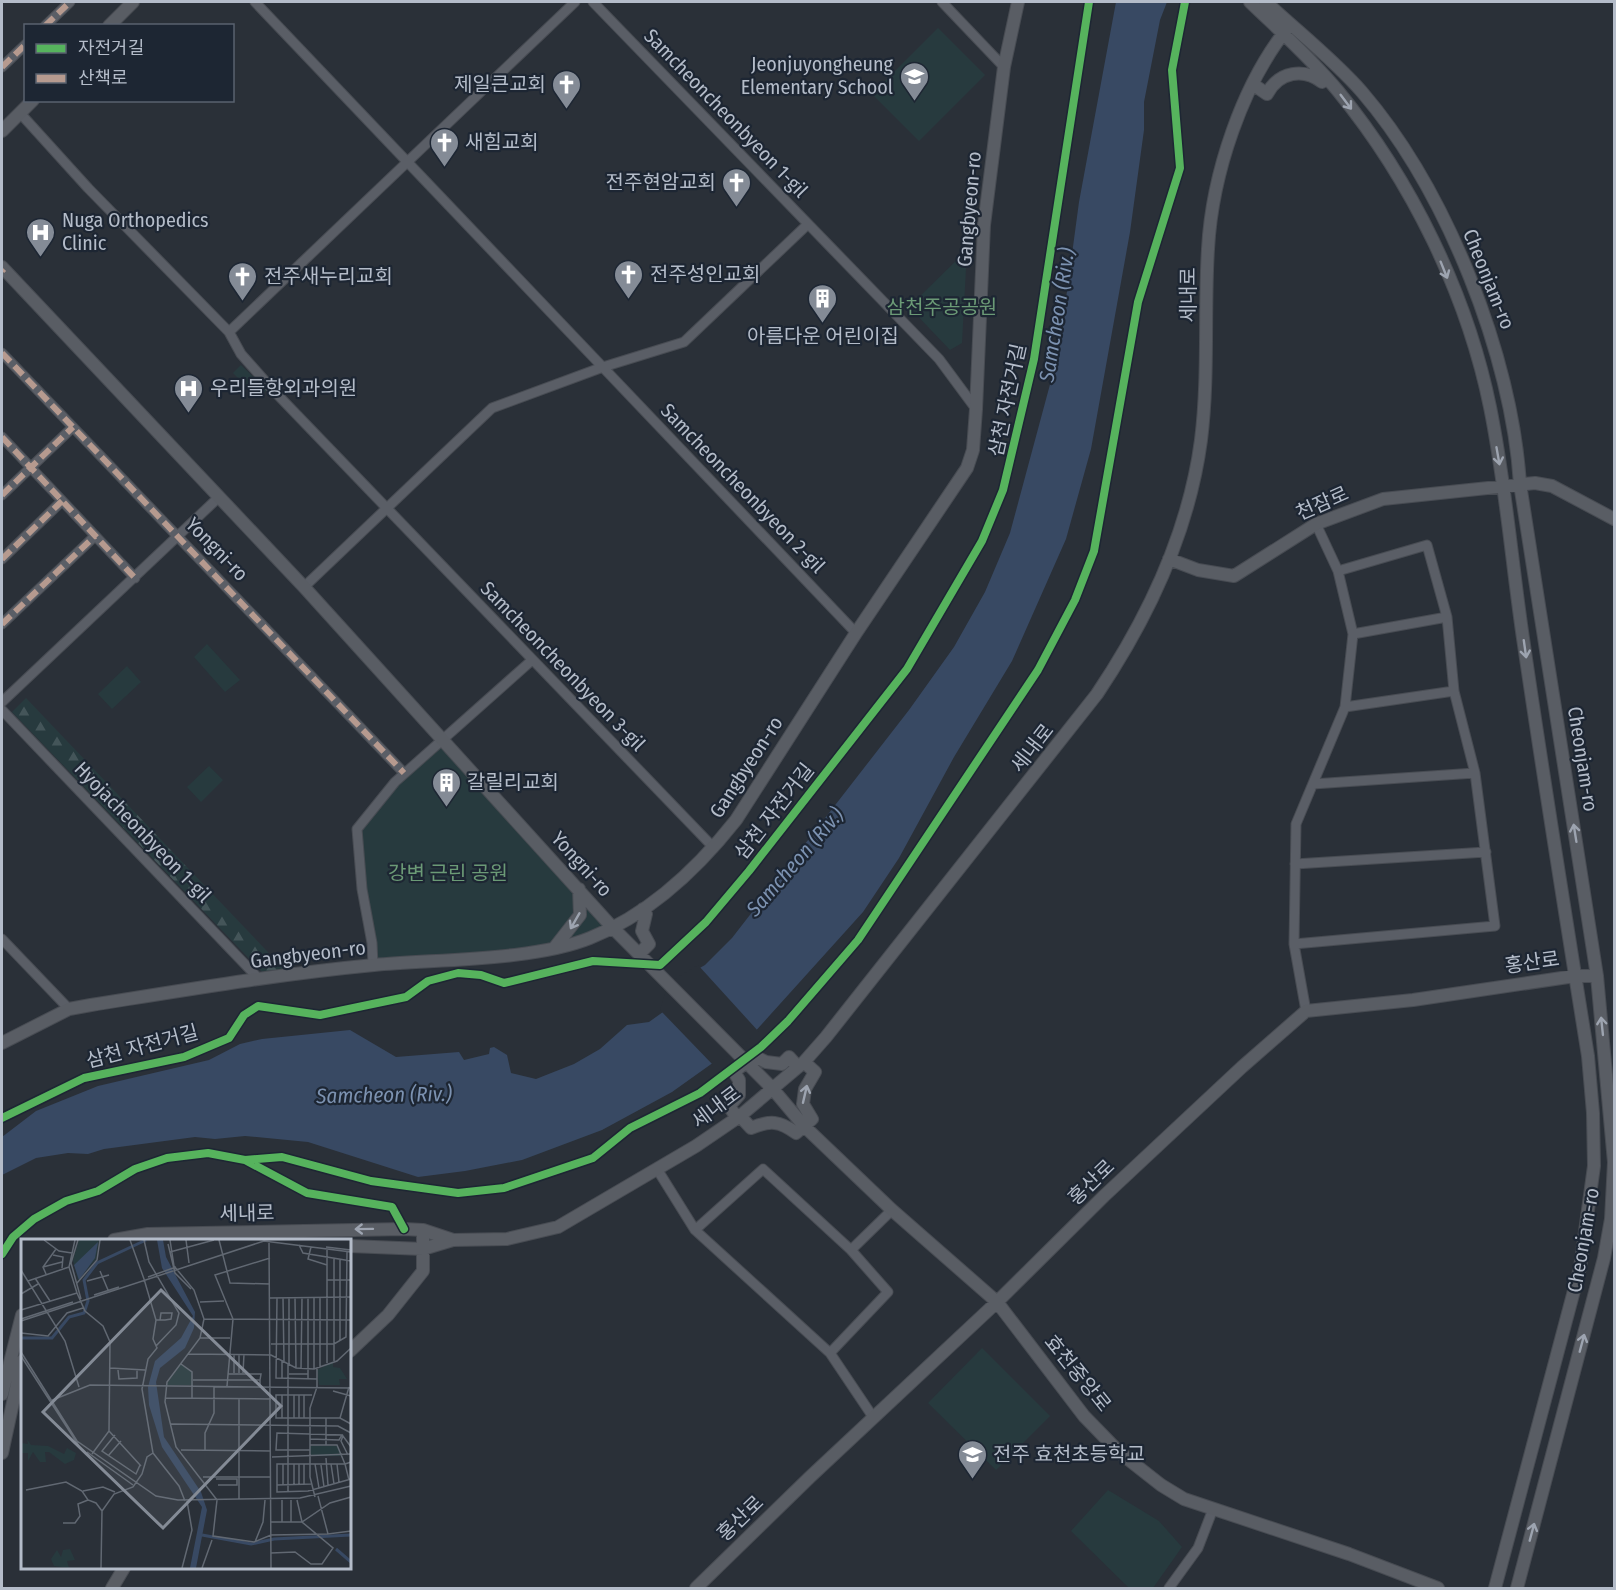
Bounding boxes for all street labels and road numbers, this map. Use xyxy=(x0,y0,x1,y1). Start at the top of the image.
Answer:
street label: Samcheoncheonbyeon 1-gil xyxy=(639,24,813,202)
street label: Gangbyeon-ro xyxy=(952,150,986,268)
street label: Cheonjam-ro xyxy=(1458,225,1520,333)
street label: 세내로 xyxy=(1176,267,1200,323)
street label: 삼천 자전거길 xyxy=(983,341,1031,459)
street label: Samcheoncheonbyeon 2-gil xyxy=(656,398,830,578)
street label: 천잠로 xyxy=(1292,481,1352,525)
street label: Yongni-ro xyxy=(181,512,253,586)
street label: Samcheoncheonbyeon 3-gil xyxy=(476,576,650,756)
street label: Cheonjam-ro xyxy=(1563,705,1603,813)
street label: Gangbyeon-ro xyxy=(704,712,788,822)
street label: 세내로 xyxy=(1006,719,1058,777)
street label: Hyojacheonbyeon 1-gil xyxy=(70,757,216,907)
street label: 삼천 자전거길 xyxy=(729,758,819,864)
street label: Yongni-ro xyxy=(547,827,617,901)
street label: Gangbyeon-ro xyxy=(249,935,367,973)
street label: 홍산로 xyxy=(1503,946,1561,978)
street label: 삼천 자전거길 xyxy=(83,1020,201,1072)
street label: 세내로 xyxy=(687,1081,745,1133)
street label: 홍산로 xyxy=(1063,1154,1119,1210)
street label: Cheonjam-ro xyxy=(1562,1186,1604,1294)
street label: 세내로 xyxy=(219,1201,275,1225)
street label: 효천중앙로 xyxy=(1040,1330,1116,1416)
street label: 홍산로 xyxy=(712,1490,768,1546)

